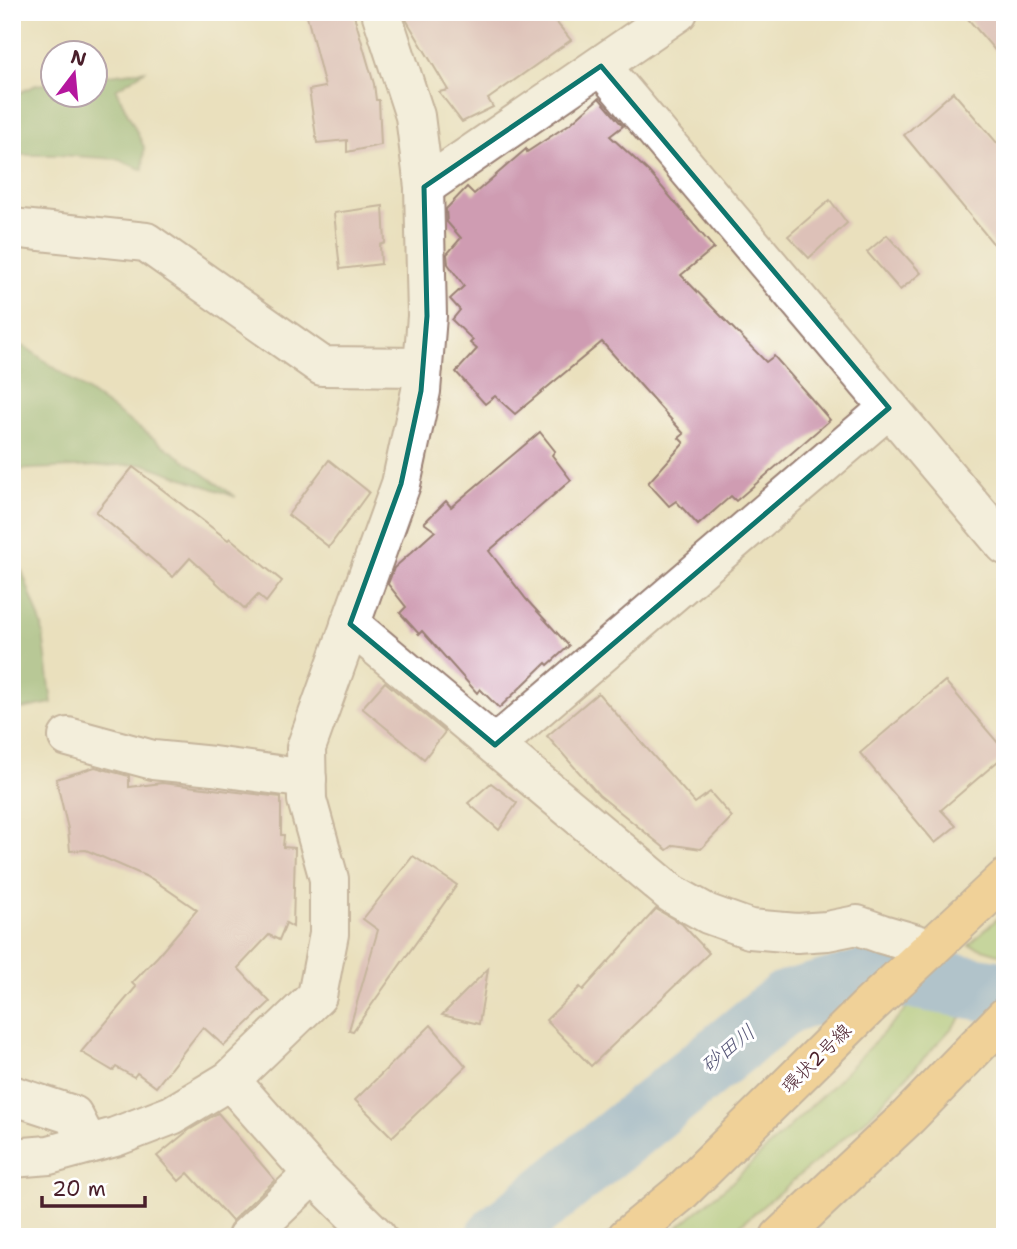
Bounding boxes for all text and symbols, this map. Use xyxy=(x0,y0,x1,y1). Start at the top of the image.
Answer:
north arrow xyxy=(38,38,108,108)
text: N xyxy=(68,44,89,72)
water label: 砂田川 xyxy=(695,1018,761,1080)
street label: 環状2号線 xyxy=(776,1018,857,1099)
scale bar xyxy=(42,1165,145,1209)
text: 20 m xyxy=(52,1175,106,1203)

